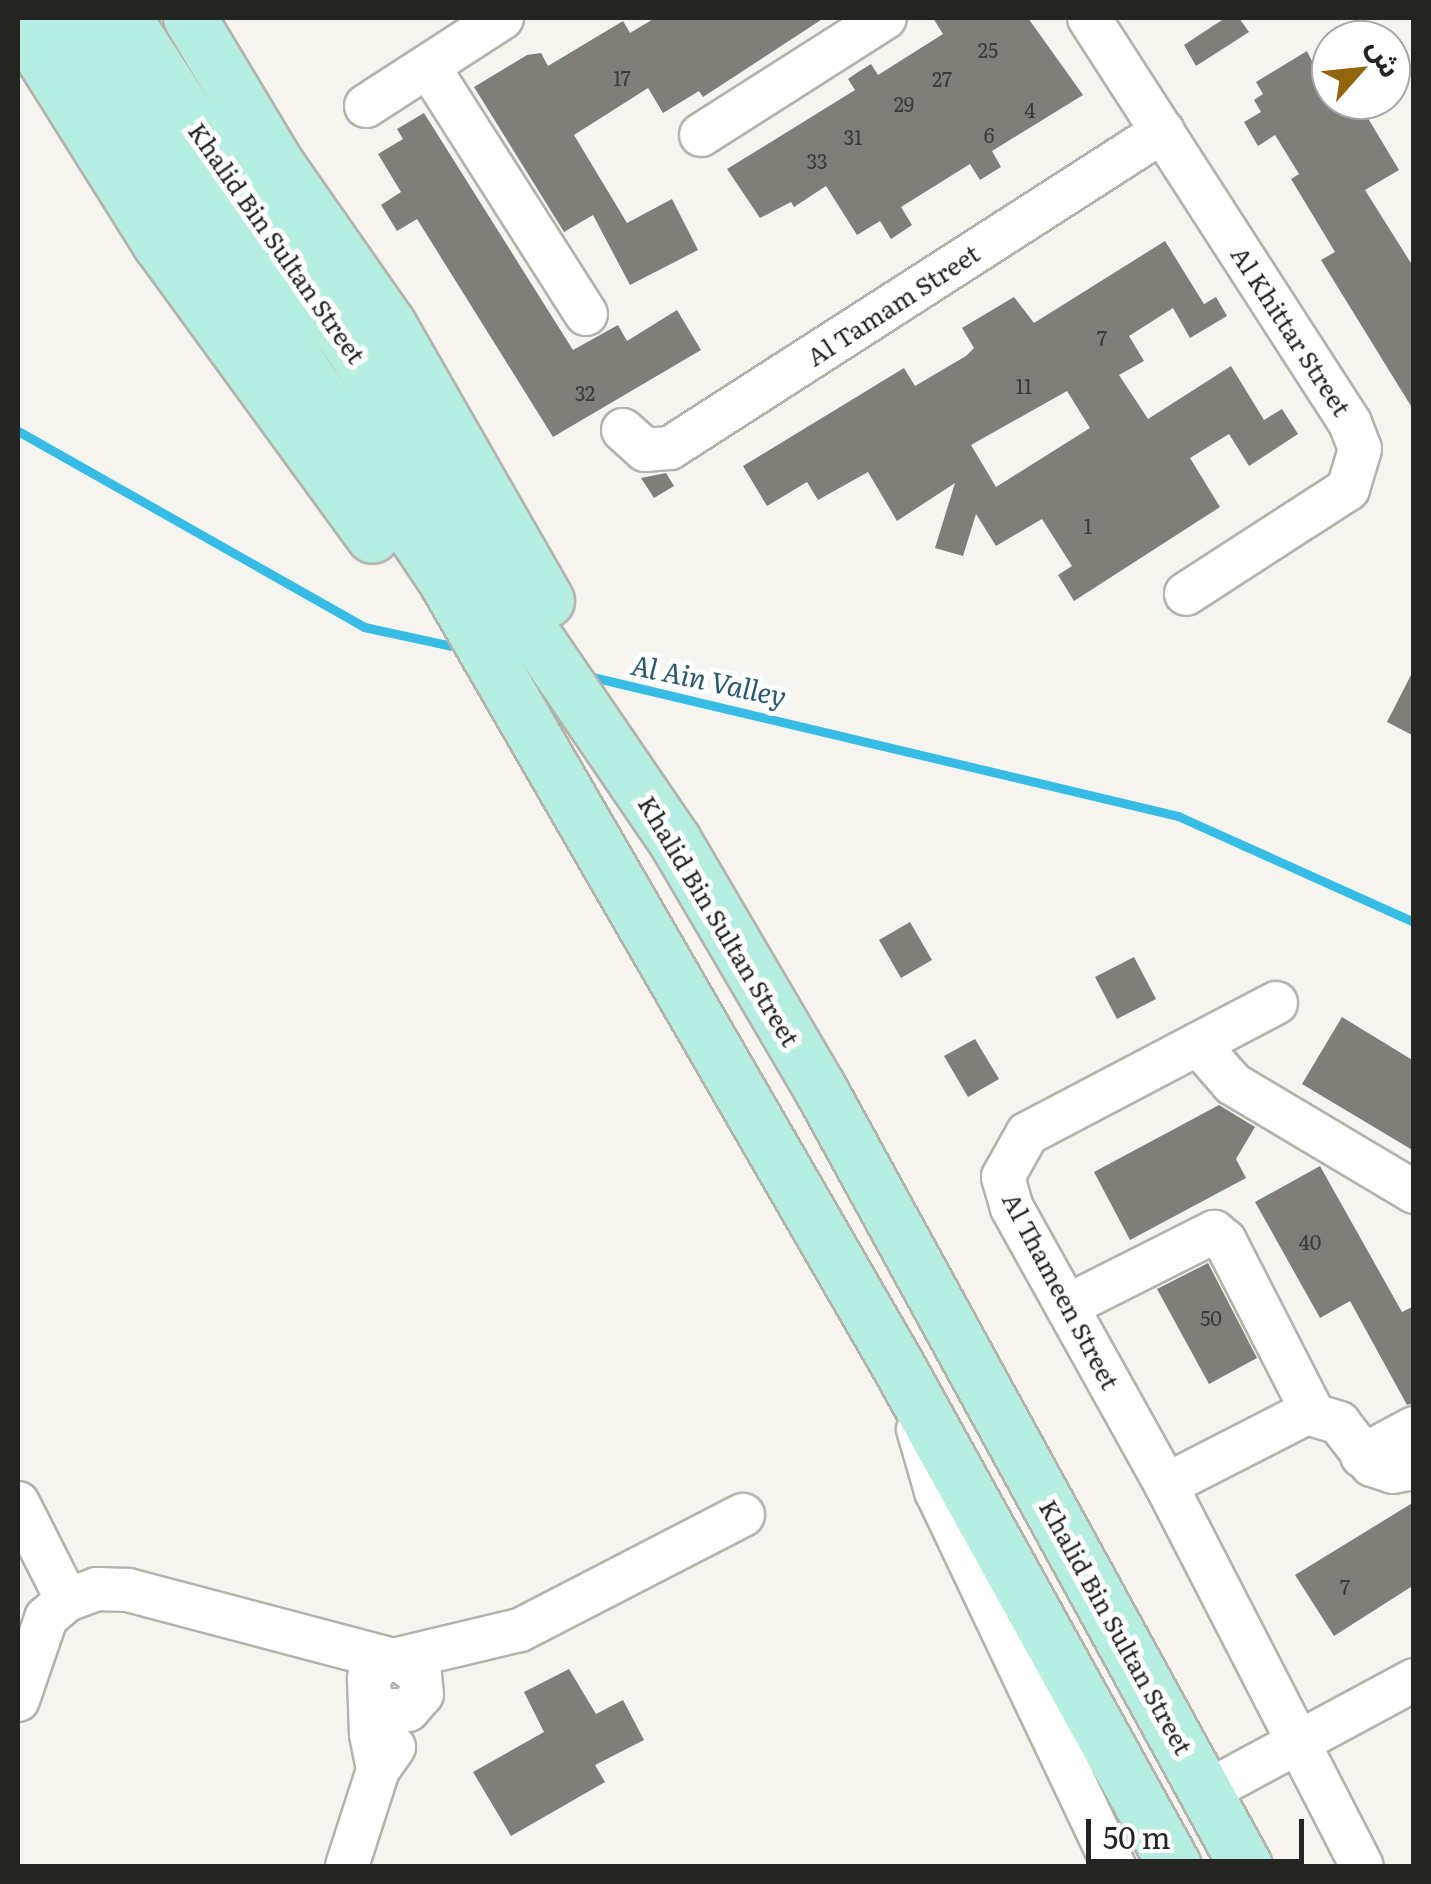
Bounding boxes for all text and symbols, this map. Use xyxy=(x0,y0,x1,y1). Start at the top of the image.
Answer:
north arrow xyxy=(1311,20,1411,120)
text: ش xyxy=(1359,31,1413,84)
house number: 25 xyxy=(978,37,998,61)
house number: 17 xyxy=(613,65,631,89)
house number: 27 xyxy=(932,66,952,90)
house number: 29 xyxy=(894,91,914,115)
house number: 4 xyxy=(1024,97,1036,121)
street label: Khalid Bin Sultan Street xyxy=(182,117,372,369)
house number: 6 xyxy=(984,122,994,146)
house number: 31 xyxy=(844,124,862,148)
house number: 33 xyxy=(806,148,828,172)
street label: Al Tamam Street xyxy=(801,238,985,372)
street label: Al Khittar Street xyxy=(1225,241,1357,421)
house number: 7 xyxy=(1097,325,1107,349)
house number: 11 xyxy=(1016,373,1032,397)
house number: 32 xyxy=(575,380,595,404)
house number: 1 xyxy=(1084,513,1092,537)
water label: Al Ain Valley xyxy=(628,646,790,712)
street label: Khalid Bin Sultan Street xyxy=(632,790,806,1052)
street label: Al Thameen Street xyxy=(996,1187,1126,1395)
house number: 40 xyxy=(1299,1229,1321,1253)
house number: 50 xyxy=(1200,1305,1222,1329)
street label: Khalid Bin Sultan Street xyxy=(1033,1494,1199,1760)
house number: 7 xyxy=(1340,1574,1350,1598)
scale bar xyxy=(1091,1799,1308,1861)
text: 50 m xyxy=(1103,1814,1171,1858)

